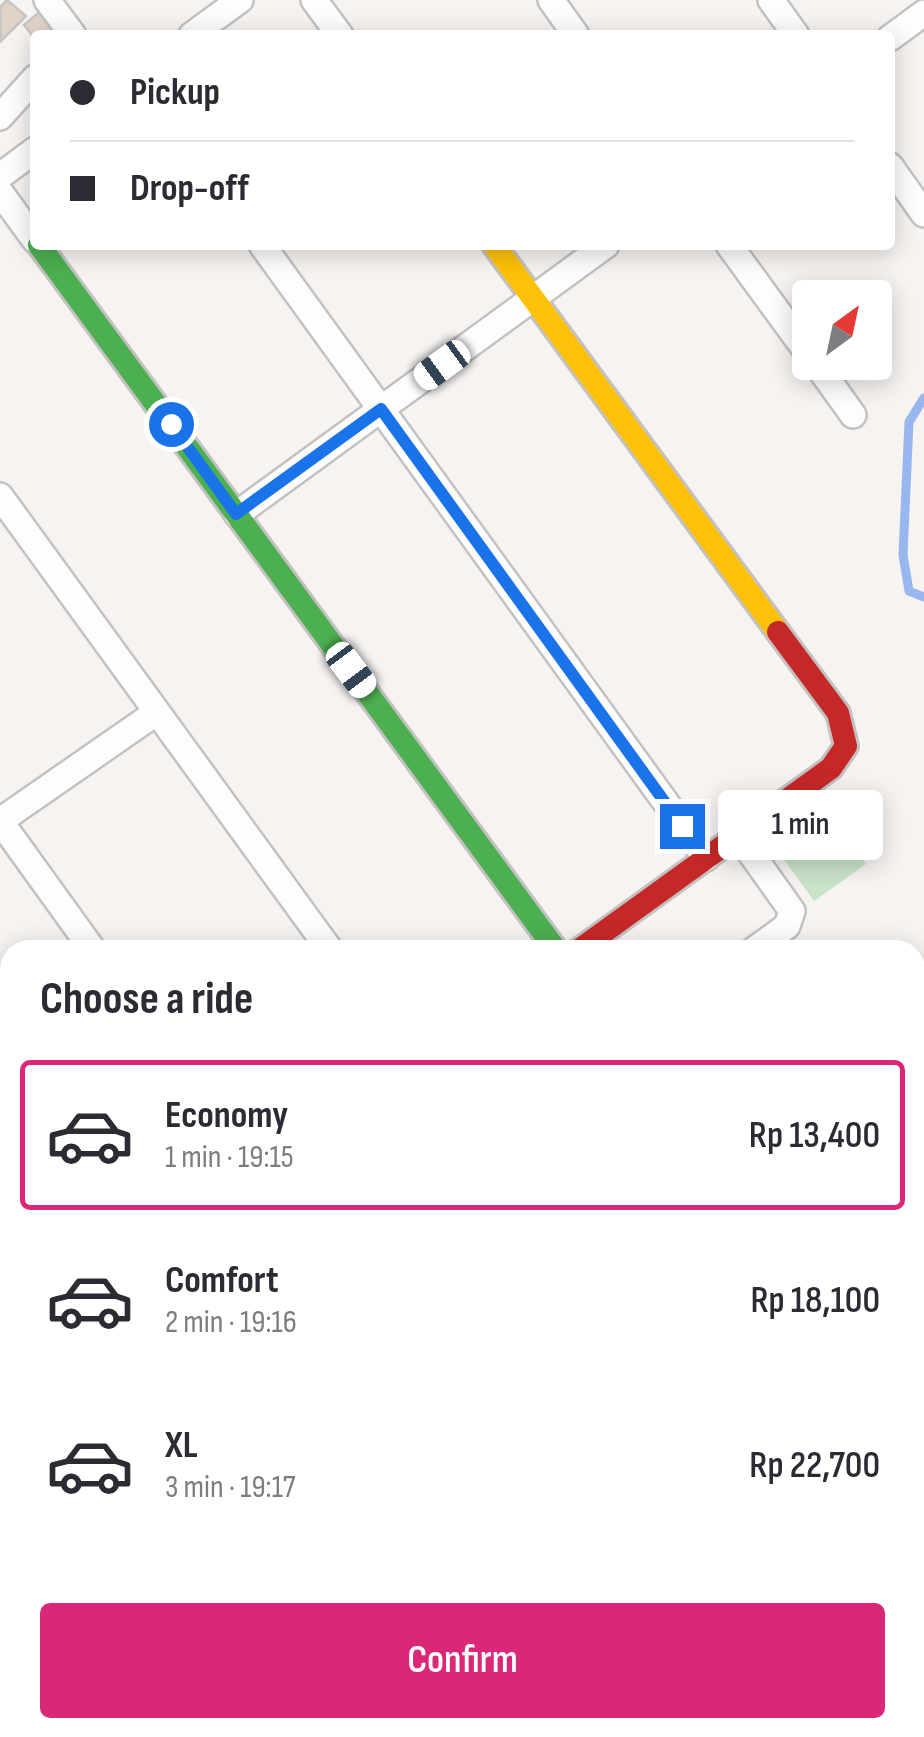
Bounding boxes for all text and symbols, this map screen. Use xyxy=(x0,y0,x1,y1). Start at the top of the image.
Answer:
text: Pickup xyxy=(130,70,220,115)
text: Drop-off xyxy=(130,166,249,211)
north arrow xyxy=(792,280,892,380)
map controls xyxy=(792,280,892,380)
car xyxy=(409,335,475,395)
route start xyxy=(149,402,194,447)
car xyxy=(321,637,381,703)
callout: 1 min xyxy=(717,791,882,861)
route end xyxy=(660,804,705,849)
text: 1 min xyxy=(771,805,830,844)
text: Choose a ride xyxy=(40,972,253,1027)
icon: car xyxy=(45,1090,135,1180)
text: Economy xyxy=(165,1093,288,1138)
text: Rp 13,400 xyxy=(749,1113,880,1158)
text: 1 min · 19:15 xyxy=(165,1138,293,1177)
icon: car xyxy=(45,1255,135,1345)
text: Comfort xyxy=(165,1258,279,1303)
text: Rp 18,100 xyxy=(750,1278,880,1323)
text: 2 min · 19:16 xyxy=(165,1303,297,1342)
icon: car xyxy=(45,1420,135,1510)
text: XL xyxy=(165,1423,198,1468)
text: Rp 22,700 xyxy=(749,1443,880,1488)
text: 3 min · 19:17 xyxy=(165,1468,296,1507)
button: Confirm xyxy=(40,1603,885,1718)

